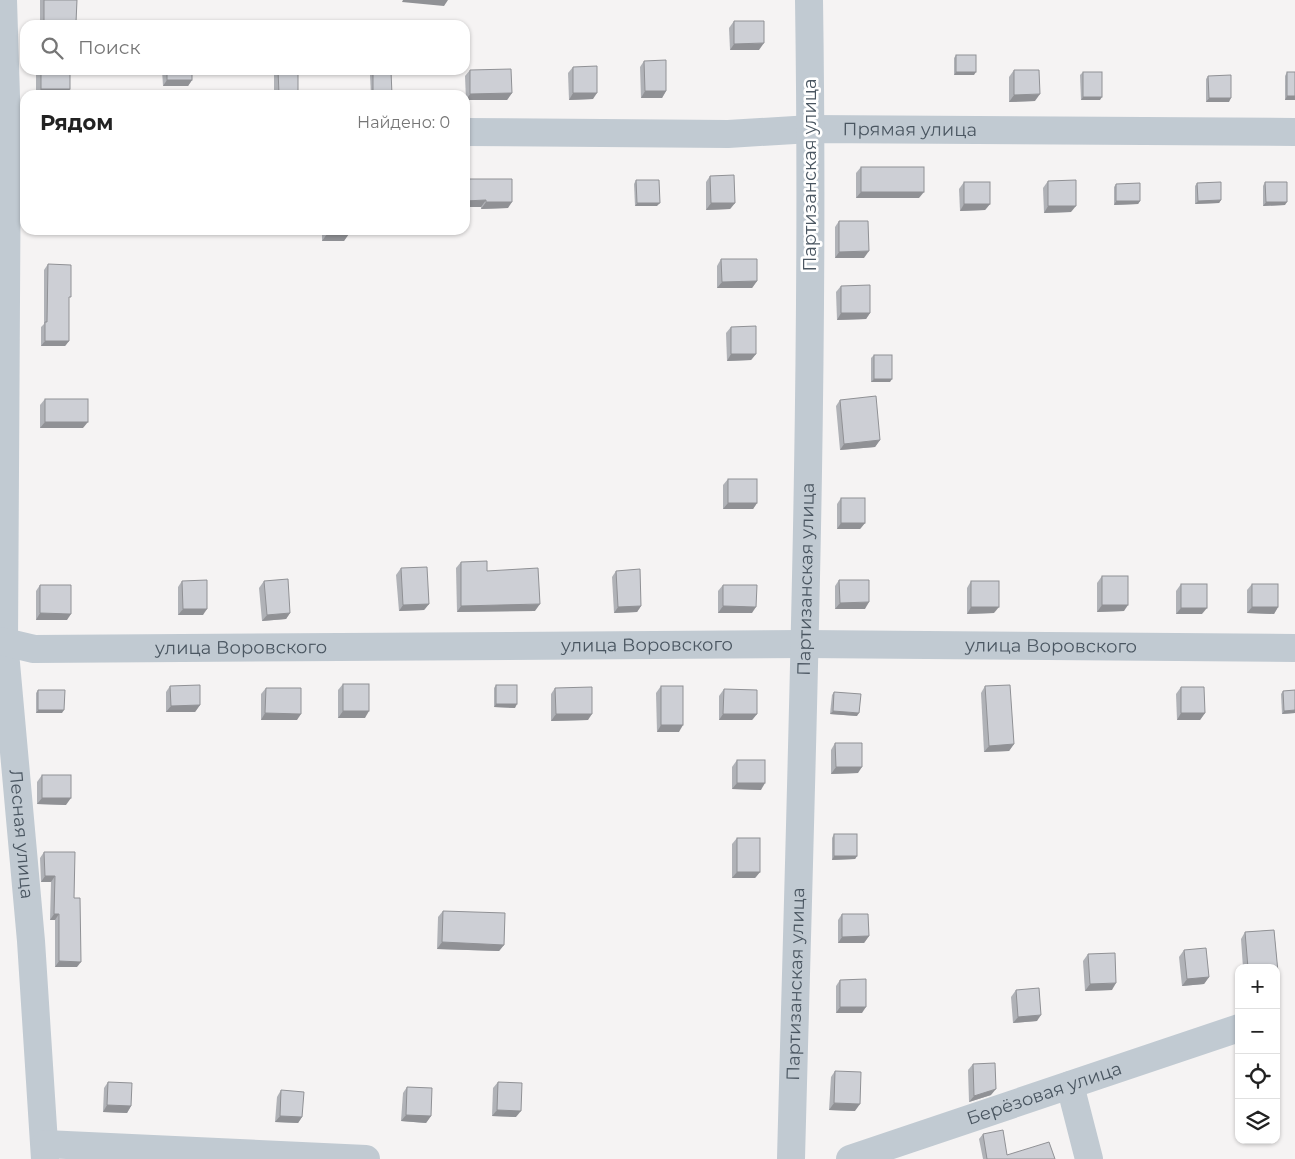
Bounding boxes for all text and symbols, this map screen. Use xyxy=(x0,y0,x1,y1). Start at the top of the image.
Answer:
search box xyxy=(20,20,470,75)
icon: search xyxy=(38,34,66,62)
text: Поиск xyxy=(78,36,141,59)
street label: Партизанская улица xyxy=(799,78,821,272)
text: Рядом xyxy=(40,110,113,135)
text: Найдено: 0 xyxy=(357,113,450,132)
street label: Прямая улица xyxy=(843,118,977,141)
street label: Партизанская улица xyxy=(793,482,819,676)
street label: улица Воровского xyxy=(560,633,733,657)
street label: улица Воровского xyxy=(964,634,1137,658)
street label: улица Воровского xyxy=(154,636,327,659)
street label: Лесная улица xyxy=(5,768,38,900)
street label: Партизанская улица xyxy=(782,887,809,1081)
map controls xyxy=(1235,964,1280,1144)
button: + xyxy=(1235,964,1280,1009)
button: − xyxy=(1235,1009,1280,1054)
button: locate xyxy=(1235,1054,1280,1099)
street label: Берёзовая улица xyxy=(964,1057,1125,1130)
button: layers xyxy=(1235,1099,1280,1144)

